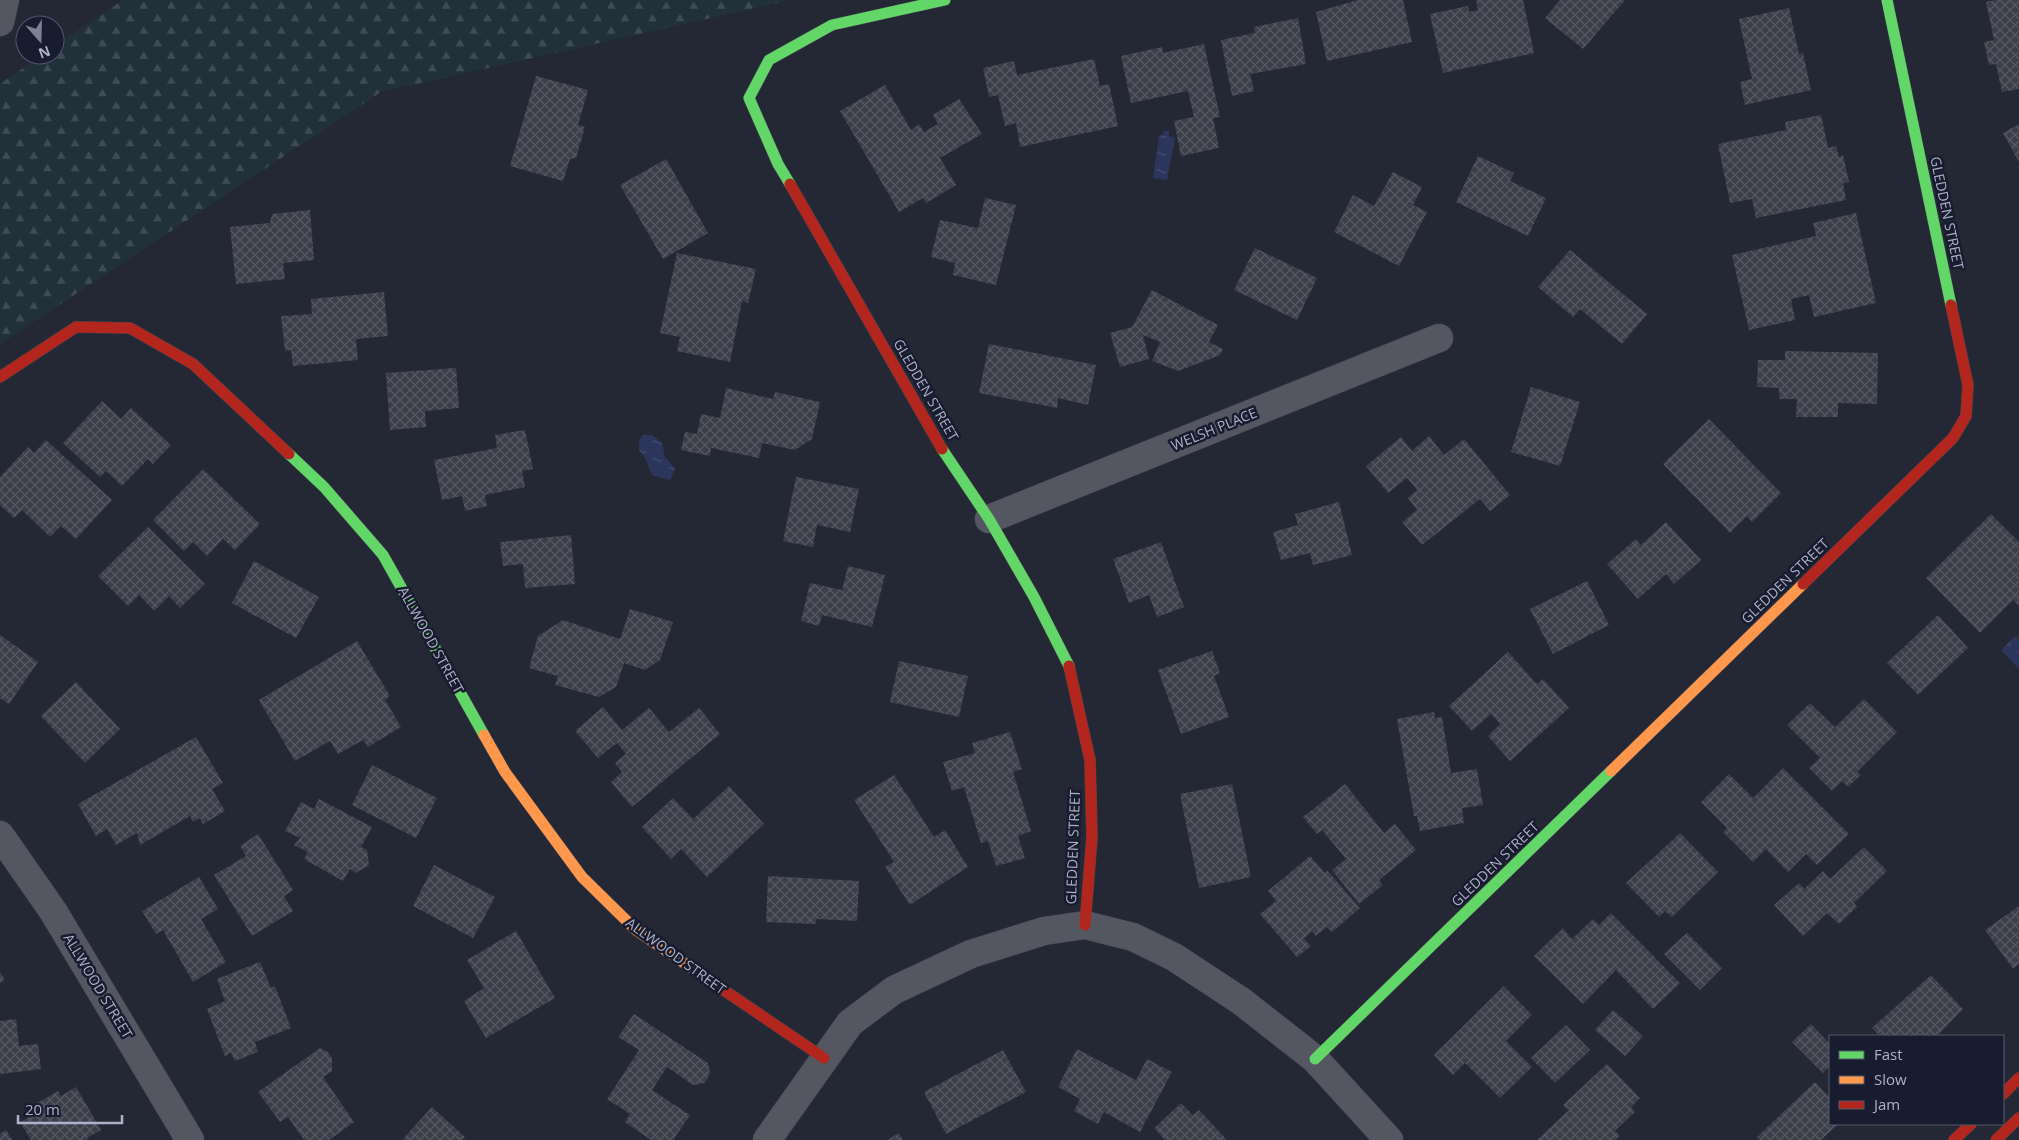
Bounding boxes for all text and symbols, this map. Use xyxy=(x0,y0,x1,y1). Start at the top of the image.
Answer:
north arrow xyxy=(15,15,65,65)
text: N xyxy=(36,42,53,64)
street label: GLEDDEN STREET xyxy=(1926,155,1969,271)
street label: GLEDDEN STREET xyxy=(889,335,964,444)
street label: WELSH PLACE xyxy=(1168,403,1259,454)
street label: GLEDDEN STREET xyxy=(1737,534,1833,627)
street label: ALLWOOD STREET xyxy=(394,583,469,697)
street label: GLEDDEN STREET xyxy=(1061,789,1084,905)
street label: GLEDDEN STREET xyxy=(1447,817,1543,910)
street label: ALLWOOD STREET xyxy=(622,913,730,998)
street label: ALLWOOD STREET xyxy=(60,930,137,1042)
legend xyxy=(1829,1035,2004,1125)
text: Fast xyxy=(1874,1044,1903,1064)
text: Slow xyxy=(1874,1069,1907,1089)
scale bar xyxy=(18,1092,121,1124)
text: Jam xyxy=(1872,1094,1900,1114)
text: 20 m xyxy=(25,1099,60,1119)

